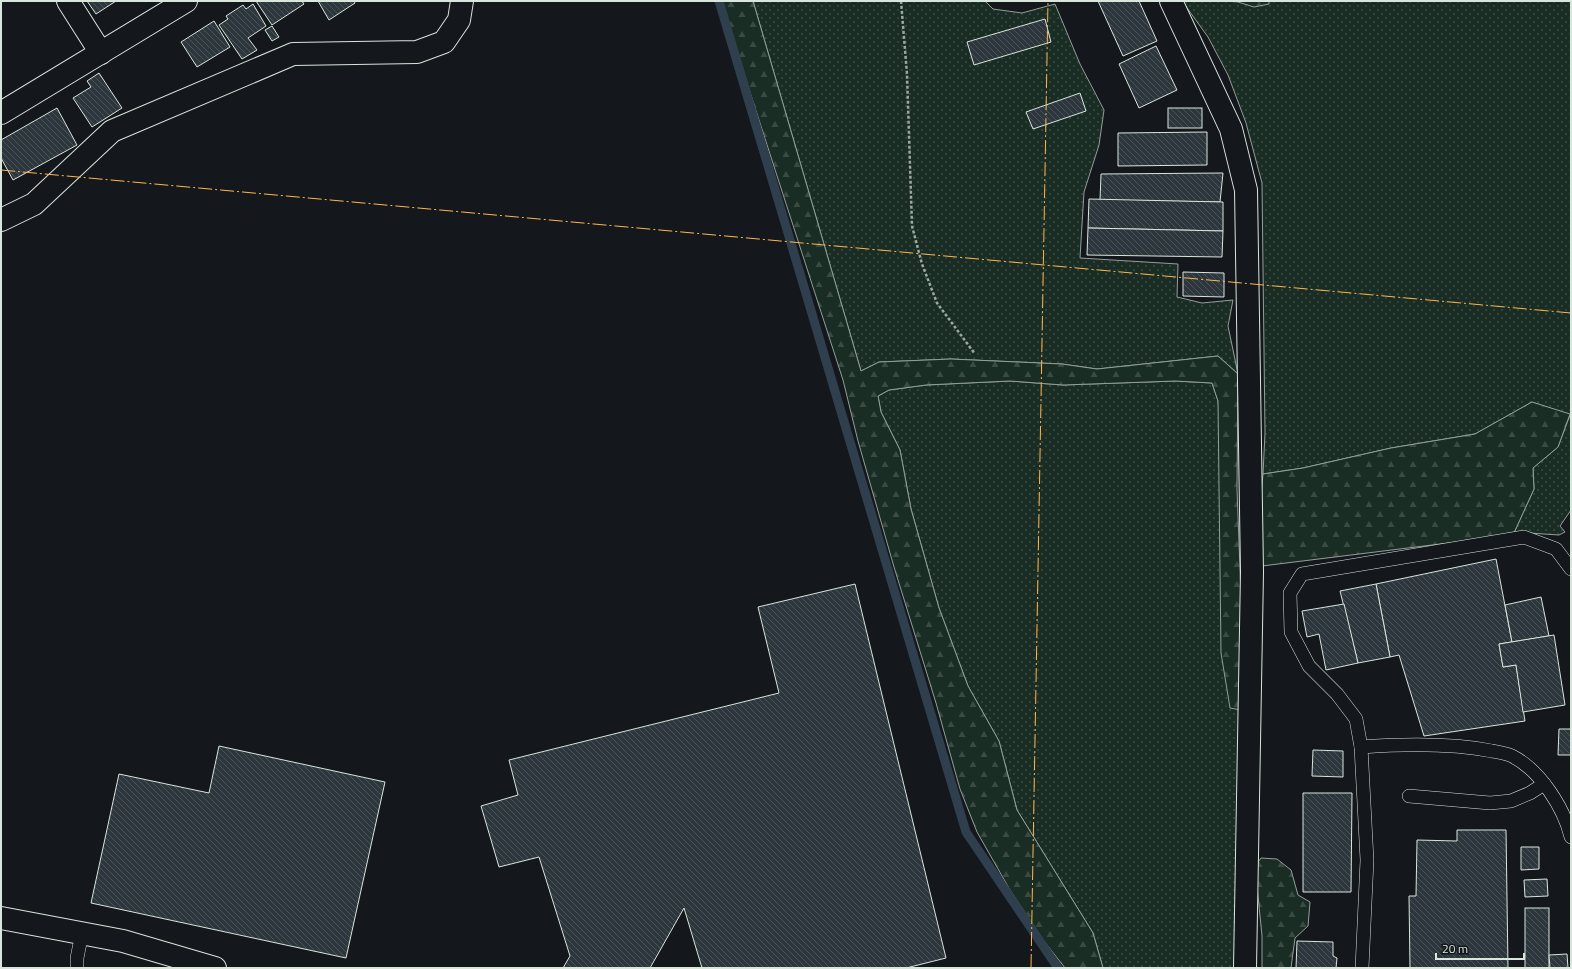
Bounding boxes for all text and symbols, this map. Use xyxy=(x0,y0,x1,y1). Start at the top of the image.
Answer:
scale bar xyxy=(1436,935,1524,961)
text: 20 m xyxy=(1442,939,1468,958)

